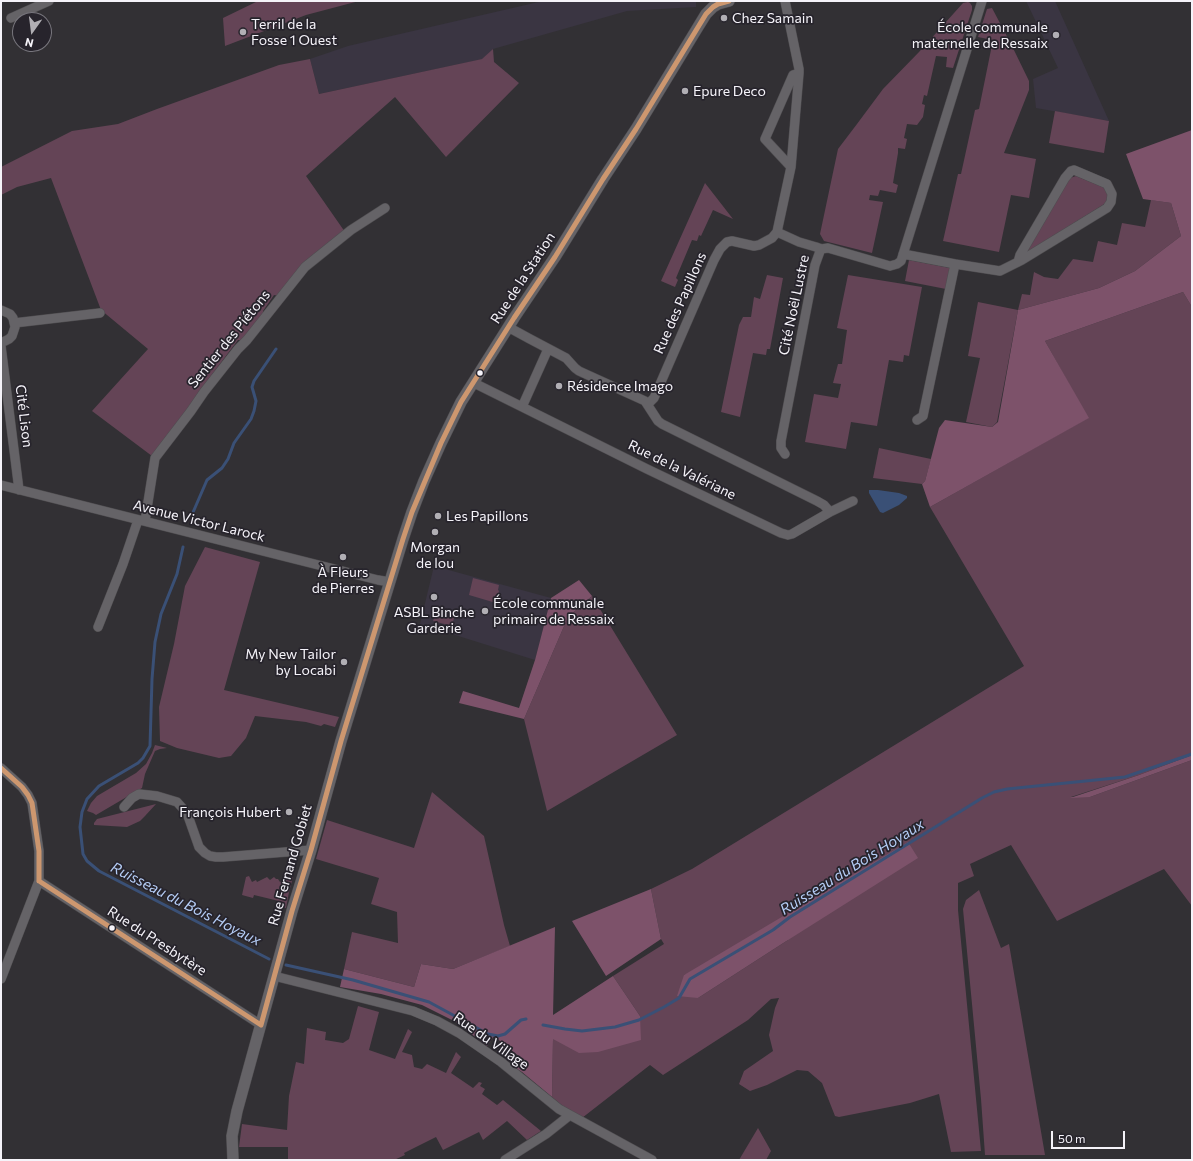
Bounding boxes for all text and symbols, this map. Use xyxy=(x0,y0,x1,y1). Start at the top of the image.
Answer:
place label: Chez Samain xyxy=(732,10,813,26)
north arrow xyxy=(12,12,52,52)
marker: Chez Samain xyxy=(719,13,729,23)
place label: Terril de la Fosse 1 Ouest xyxy=(251,16,337,48)
place label: École communale maternelle de Ressaix xyxy=(912,19,1048,52)
marker: Terril de la Fosse 1 Ouest xyxy=(238,27,248,37)
marker: École communale maternelle de Ressaix xyxy=(1051,30,1061,40)
text: N xyxy=(24,36,35,50)
place label: Epure Deco xyxy=(693,83,766,99)
marker: Epure Deco xyxy=(680,86,690,96)
street label: Rue de la Station xyxy=(487,229,559,327)
street label: Rue des Papillons xyxy=(650,250,710,356)
street label: Cité Noël Lustre xyxy=(775,253,813,357)
street label: Sentier des Piétons xyxy=(184,287,274,391)
unlabelled marker xyxy=(475,368,485,378)
place label: Résidence Imago xyxy=(567,378,673,394)
marker: Résidence Imago xyxy=(554,381,564,391)
street label: Cité Lison xyxy=(12,384,36,448)
street label: Rue de la Valériane xyxy=(625,437,739,503)
street label: Avenue Victor Larock xyxy=(131,496,267,546)
place label: Les Papillons xyxy=(446,508,528,524)
marker: Les Papillons xyxy=(433,511,443,521)
marker: Morgan de lou xyxy=(430,527,440,537)
place label: Morgan de lou xyxy=(410,539,460,572)
marker: À Fleurs de Pierres xyxy=(338,552,348,562)
place label: À Fleurs de Pierres xyxy=(312,564,374,596)
marker: ASBL Binche Garderie xyxy=(429,592,439,602)
place label: École communale primaire de Ressaix xyxy=(493,595,615,628)
place label: ASBL Binche Garderie xyxy=(394,604,474,636)
marker: École communale primaire de Ressaix xyxy=(480,606,490,616)
place label: My New Tailor by Locabi xyxy=(245,646,336,678)
marker: My New Tailor by Locabi xyxy=(339,657,349,667)
street label: Rue Fernand Gobiet xyxy=(265,802,315,928)
place label: François Hubert xyxy=(179,804,281,820)
marker: François Hubert xyxy=(284,807,294,817)
water label: Ruisseau du Bois Hoyaux xyxy=(777,815,927,919)
water label: Ruisseau du Bois Hoyaux xyxy=(108,858,264,950)
street label: Rue du Presbytère xyxy=(104,903,210,979)
unlabelled marker xyxy=(107,923,117,933)
street label: Rue du Village xyxy=(450,1009,532,1073)
scale bar xyxy=(1053,1123,1127,1149)
text: 50 m xyxy=(1058,1131,1086,1145)

